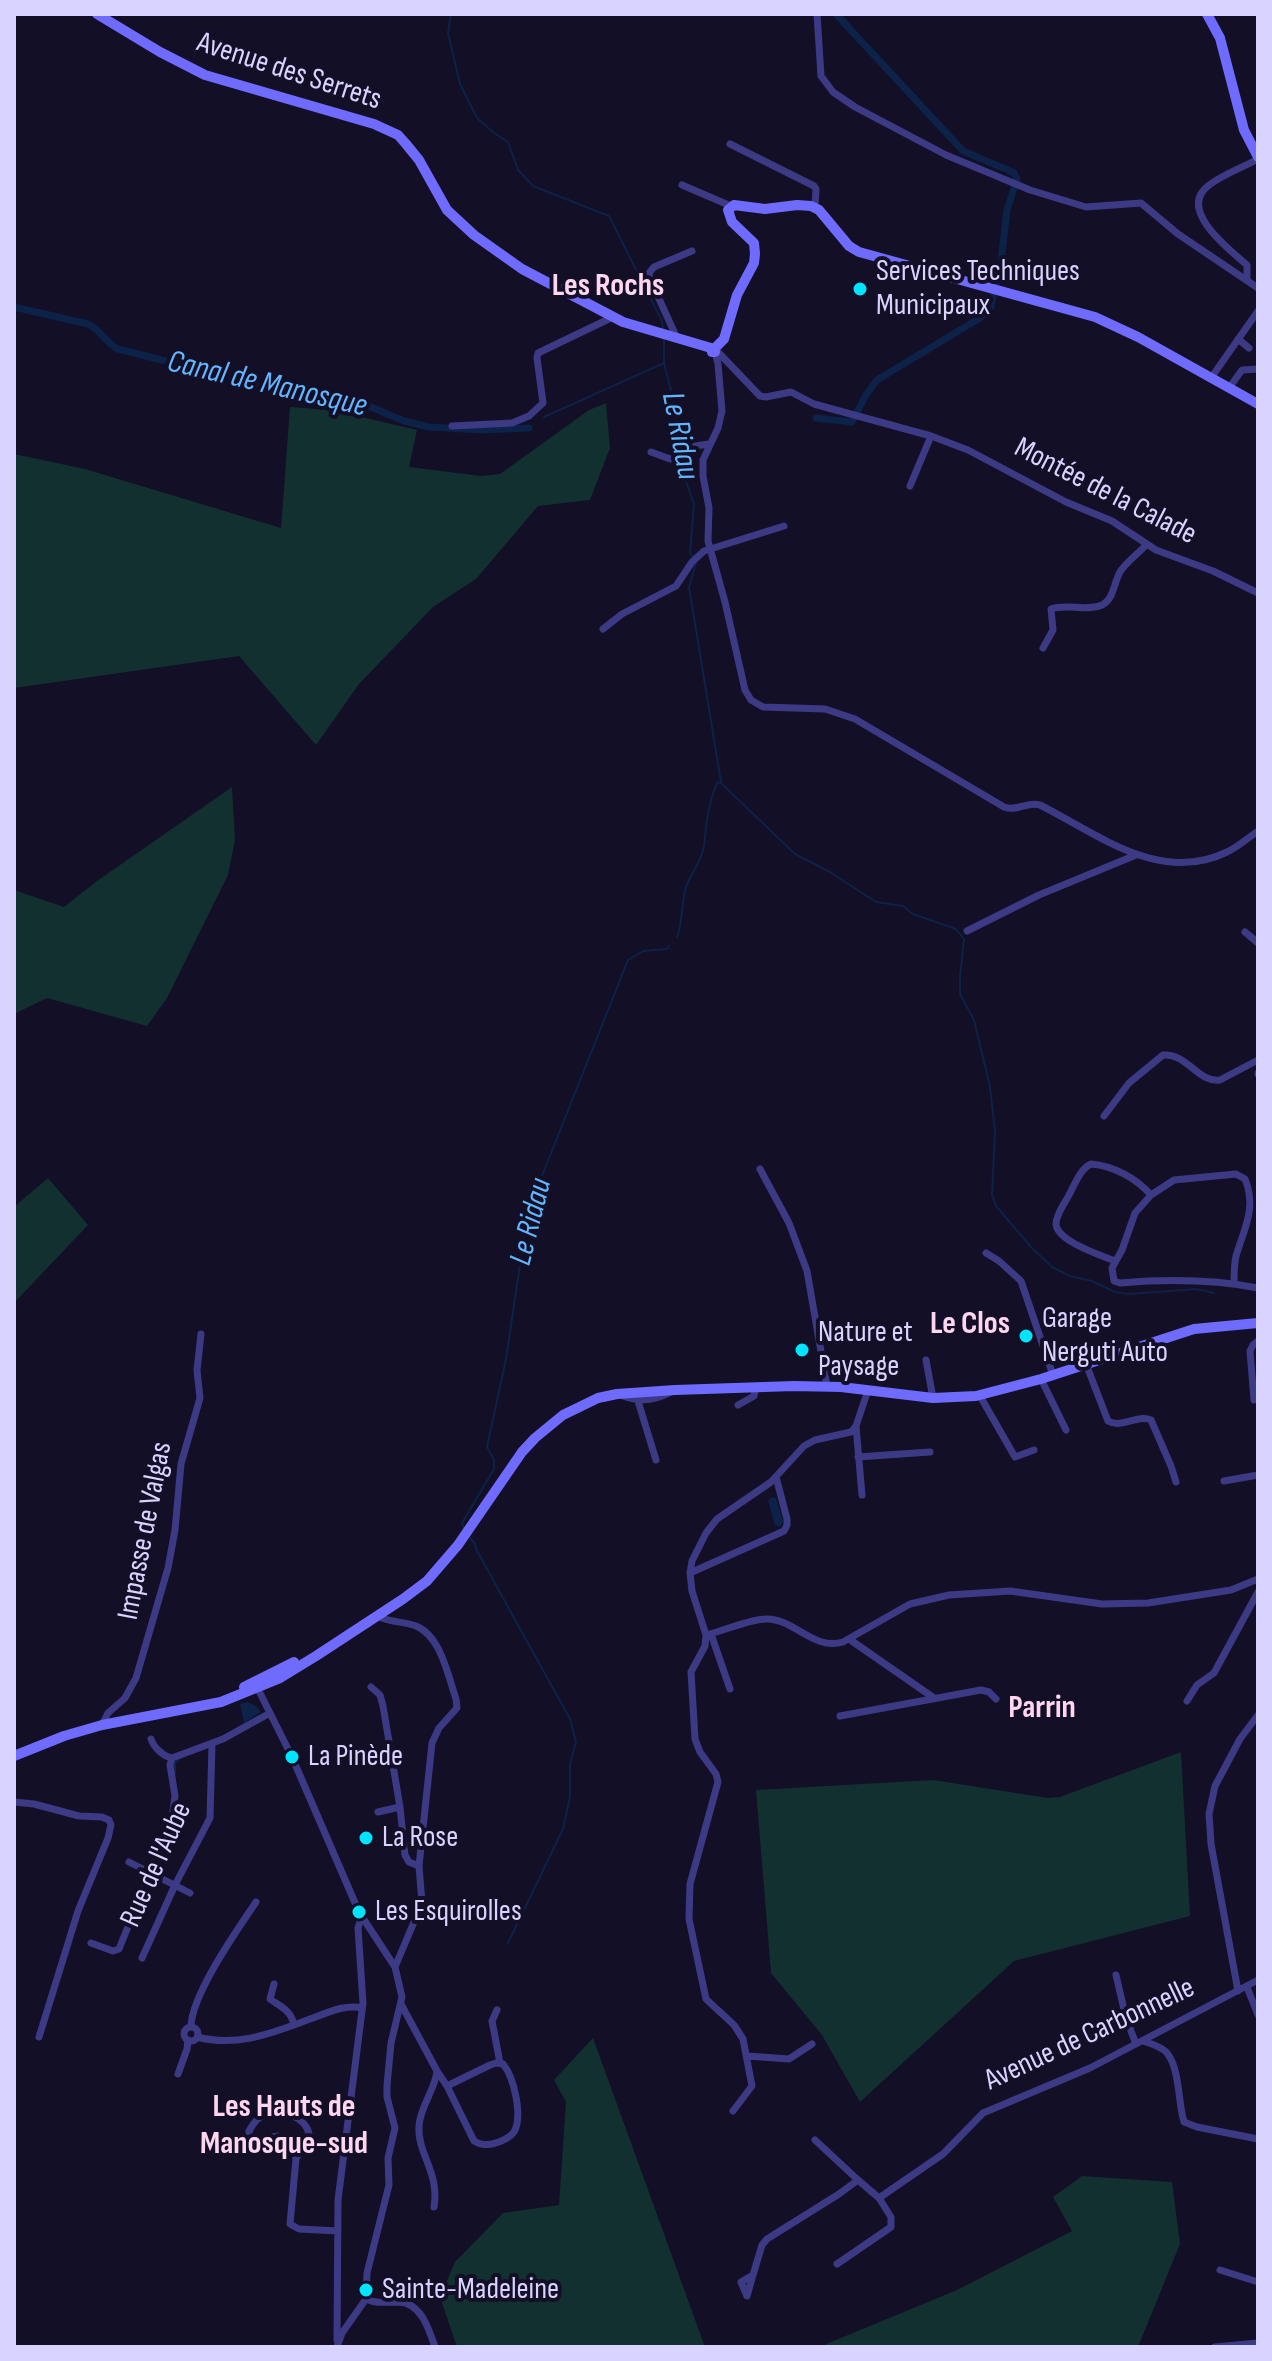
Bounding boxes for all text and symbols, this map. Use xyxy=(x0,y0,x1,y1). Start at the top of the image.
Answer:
street label: Avenue des Serrets xyxy=(192,25,386,119)
place label: Services Techniques Municipaux xyxy=(876,254,1080,324)
district label: Les Rochs xyxy=(552,268,664,306)
marker: Services Techniques Municipaux xyxy=(851,280,869,298)
water label: Canal de Manosque xyxy=(163,343,371,427)
water label: Le Ridau xyxy=(652,389,706,483)
street label: Montée de la Calade xyxy=(1008,431,1202,553)
water label: Le Ridau xyxy=(503,1175,561,1269)
place label: Garage Nerguti Auto xyxy=(1042,1301,1168,1372)
district label: Le Clos xyxy=(930,1306,1010,1344)
place label: Nature et Paysage xyxy=(818,1315,913,1386)
marker: Garage Nerguti Auto xyxy=(1017,1327,1035,1345)
marker: Nature et Paysage xyxy=(793,1341,811,1359)
street label: Impasse de Valgas xyxy=(111,1439,181,1623)
district label: Parrin xyxy=(1008,1690,1076,1728)
place label: La Pinède xyxy=(308,1739,403,1775)
marker: La Pinède xyxy=(283,1748,301,1766)
street label: Rue de l'Aube xyxy=(114,1797,200,1933)
place label: La Rose xyxy=(382,1820,458,1856)
marker: La Rose xyxy=(357,1829,375,1847)
place label: Les Esquirolles xyxy=(375,1894,522,1930)
marker: Les Esquirolles xyxy=(350,1903,368,1921)
street label: Avenue de Carbonnelle xyxy=(979,1971,1201,2099)
district label: Les Hauts de Manosque-sud xyxy=(200,2089,368,2164)
place label: Sainte-Madeleine xyxy=(382,2272,559,2308)
marker: Sainte-Madeleine xyxy=(357,2281,375,2299)

